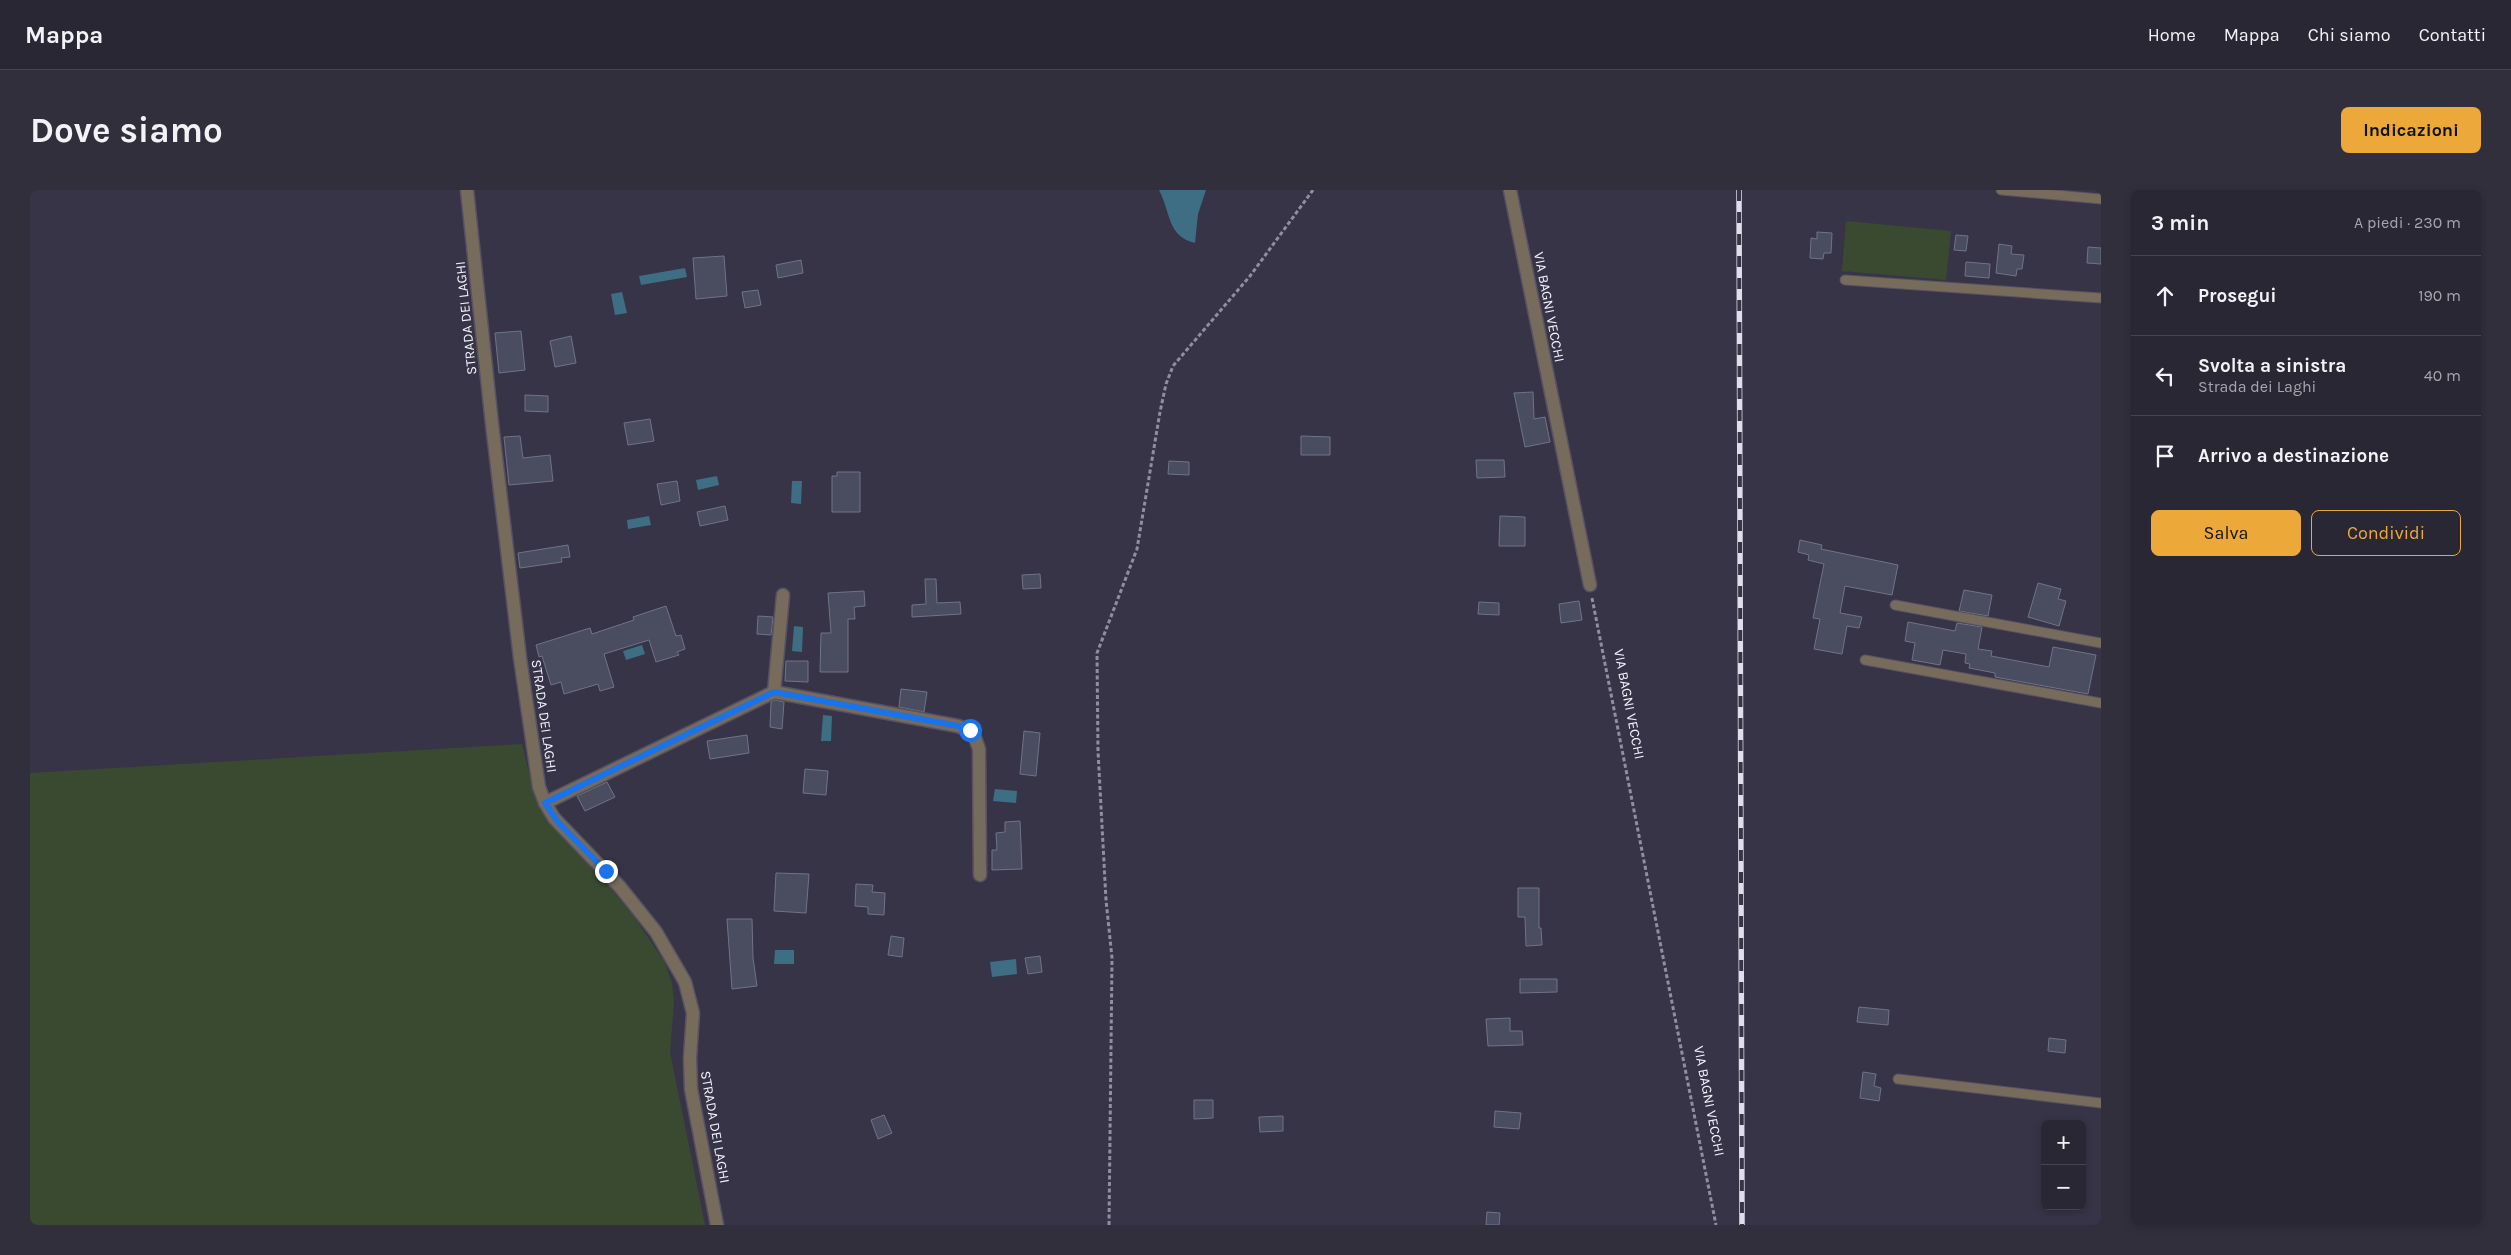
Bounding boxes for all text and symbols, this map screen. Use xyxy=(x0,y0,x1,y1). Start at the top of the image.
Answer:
text: Mappa xyxy=(25,21,103,49)
text: Home xyxy=(2148,24,2196,46)
text: Mappa xyxy=(2224,24,2280,46)
text: Chi siamo xyxy=(2308,24,2391,46)
text: Contatti xyxy=(2419,24,2486,46)
button: Indicazioni xyxy=(2341,107,2481,153)
text: Dove siamo xyxy=(30,110,223,151)
text: 3 min xyxy=(2151,211,2209,235)
text: A piedi · 230 m xyxy=(2354,213,2461,232)
street label: VIA BAGNI VECCHI xyxy=(1530,250,1568,364)
street label: STRADA DEI LAGHI xyxy=(452,260,480,376)
icon: ahead xyxy=(2151,282,2179,310)
text: Prosegui xyxy=(2198,285,2277,307)
text: 190 m xyxy=(2418,286,2461,305)
text: Svolta a sinistra xyxy=(2198,355,2346,377)
icon: left xyxy=(2151,362,2179,390)
text: 40 m xyxy=(2424,366,2461,385)
text: Strada dei Laghi xyxy=(2198,377,2316,396)
icon: arrive xyxy=(2151,442,2179,470)
text: Arrivo a destinazione xyxy=(2198,445,2389,467)
button: Salva xyxy=(2151,510,2301,556)
button: Condividi xyxy=(2311,510,2461,556)
street label: VIA BAGNI VECCHI xyxy=(1610,647,1648,761)
street label: STRADA DEI LAGHI xyxy=(528,658,560,774)
route start xyxy=(959,719,982,742)
route end xyxy=(595,860,618,883)
street label: VIA BAGNI VECCHI xyxy=(1690,1044,1728,1158)
street label: STRADA DEI LAGHI xyxy=(697,1069,733,1185)
map controls xyxy=(2041,1120,2086,1210)
button: + xyxy=(2041,1120,2086,1165)
button: − xyxy=(2041,1165,2086,1210)

